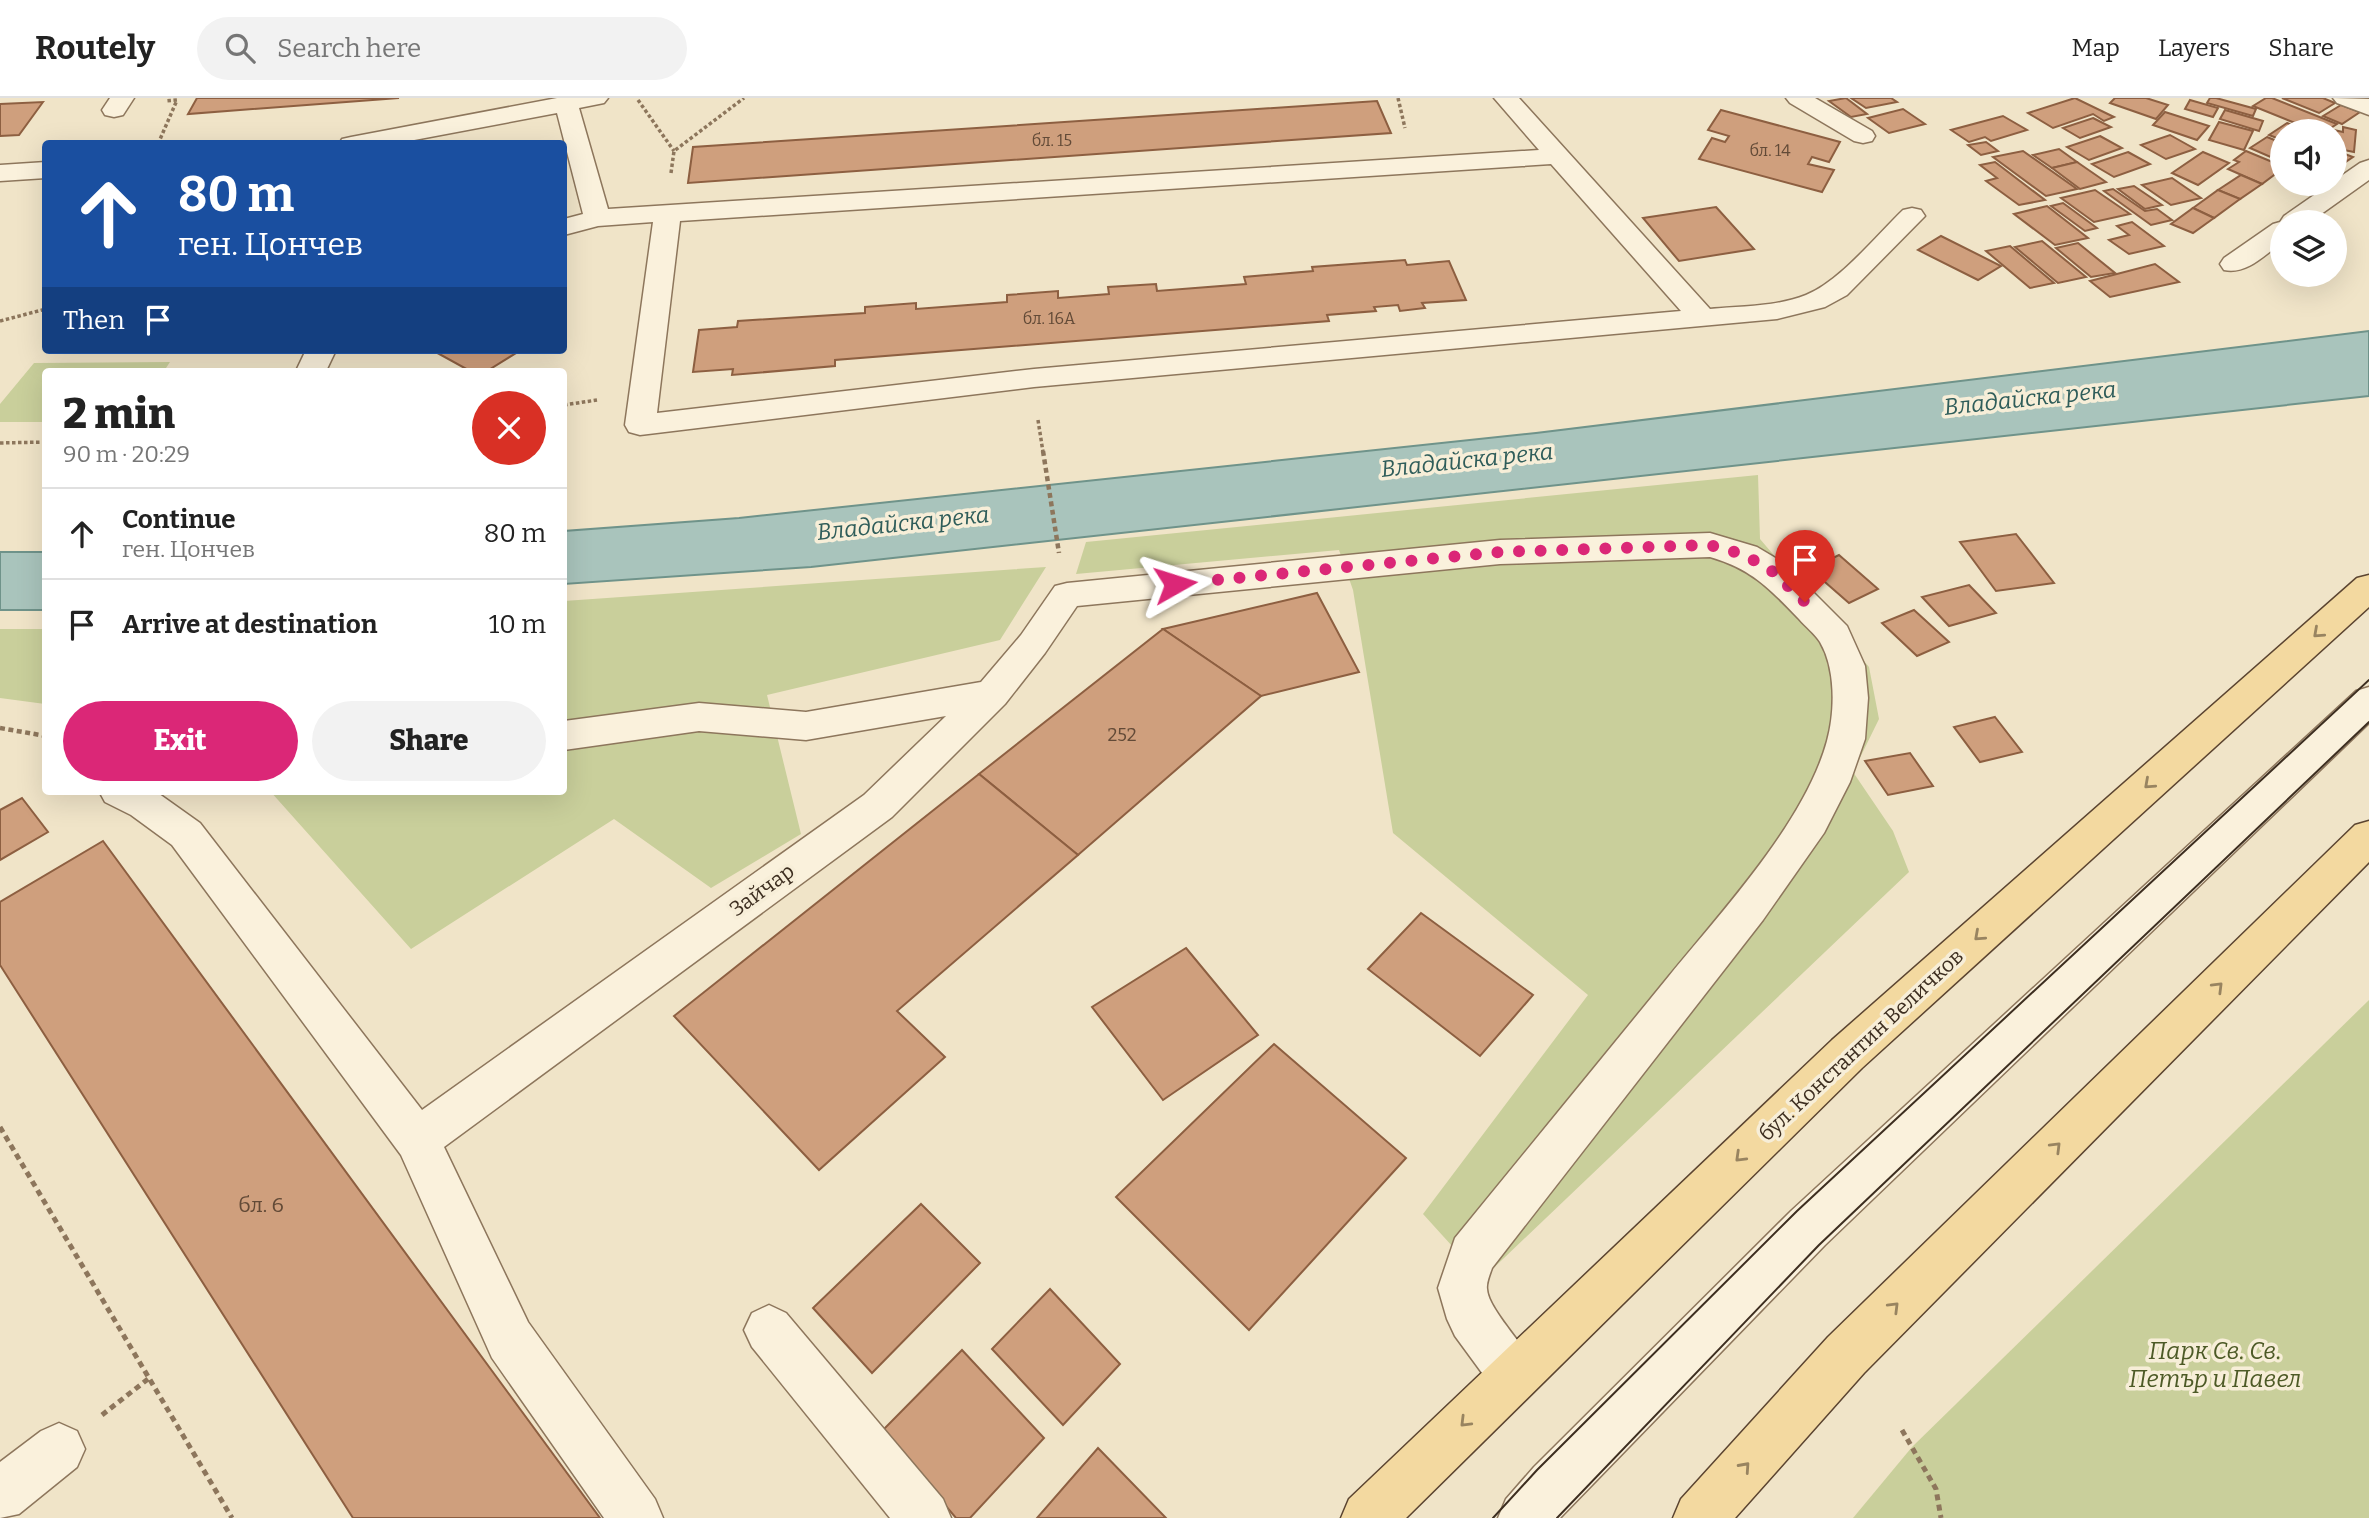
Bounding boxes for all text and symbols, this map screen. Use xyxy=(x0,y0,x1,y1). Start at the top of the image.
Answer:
search box xyxy=(197,17,687,80)
text: Routely xyxy=(35,28,155,68)
icon: search xyxy=(221,29,259,67)
text: Search here xyxy=(277,33,421,64)
text: Map xyxy=(2072,34,2120,62)
text: Layers xyxy=(2158,34,2230,62)
text: Share xyxy=(2268,34,2334,62)
map controls xyxy=(2270,119,2347,287)
button: sound xyxy=(2270,119,2347,196)
house number: бл. 15 xyxy=(1032,131,1072,150)
house number: бл. 14 xyxy=(1749,141,1791,160)
text: 80 m xyxy=(178,165,294,224)
icon: ahead xyxy=(63,168,154,259)
button: layers xyxy=(2270,210,2347,287)
text: ген. Цончев xyxy=(178,225,363,263)
icon: arrive xyxy=(139,301,177,339)
text: Then xyxy=(63,305,125,336)
house number: бл. 16А xyxy=(1023,309,1076,328)
water label: Владайска река xyxy=(1942,375,2118,421)
text: 2 min xyxy=(63,389,175,439)
button: close xyxy=(472,391,546,465)
water label: Владайска река xyxy=(1379,437,1555,483)
text: 90 m · 20:29 xyxy=(63,440,190,468)
water label: Владайска река xyxy=(815,500,991,546)
text: Continue xyxy=(122,504,236,535)
icon: ahead xyxy=(63,515,101,553)
text: 80 m xyxy=(484,518,546,549)
pin xyxy=(1775,530,1835,602)
text: ген. Цончев xyxy=(122,535,255,563)
icon: arrive xyxy=(1786,541,1824,579)
position arrow xyxy=(1138,547,1212,621)
icon: arrive xyxy=(63,606,101,644)
text: Arrive at destination xyxy=(122,609,377,640)
text: 10 m xyxy=(489,609,546,640)
one-way arrow xyxy=(2313,625,2326,637)
button: Exit xyxy=(63,701,298,781)
button: Share xyxy=(312,701,546,781)
house number: 252 xyxy=(1108,724,1136,746)
one-way arrow xyxy=(2144,776,2157,789)
street label: Зайчар xyxy=(725,858,799,922)
one-way arrow xyxy=(1974,928,1987,940)
street label: бул. Константин Величков xyxy=(1753,943,1969,1147)
one-way arrow xyxy=(2209,983,2222,996)
one-way arrow xyxy=(2048,1143,2061,1156)
one-way arrow xyxy=(1735,1148,1748,1161)
house number: бл. 6 xyxy=(238,1192,284,1218)
one-way arrow xyxy=(1886,1303,1899,1316)
park label: Парк Св. Св. Петър и Павел xyxy=(2129,1337,2301,1393)
one-way arrow xyxy=(1461,1413,1474,1426)
one-way arrow xyxy=(1737,1462,1749,1475)

